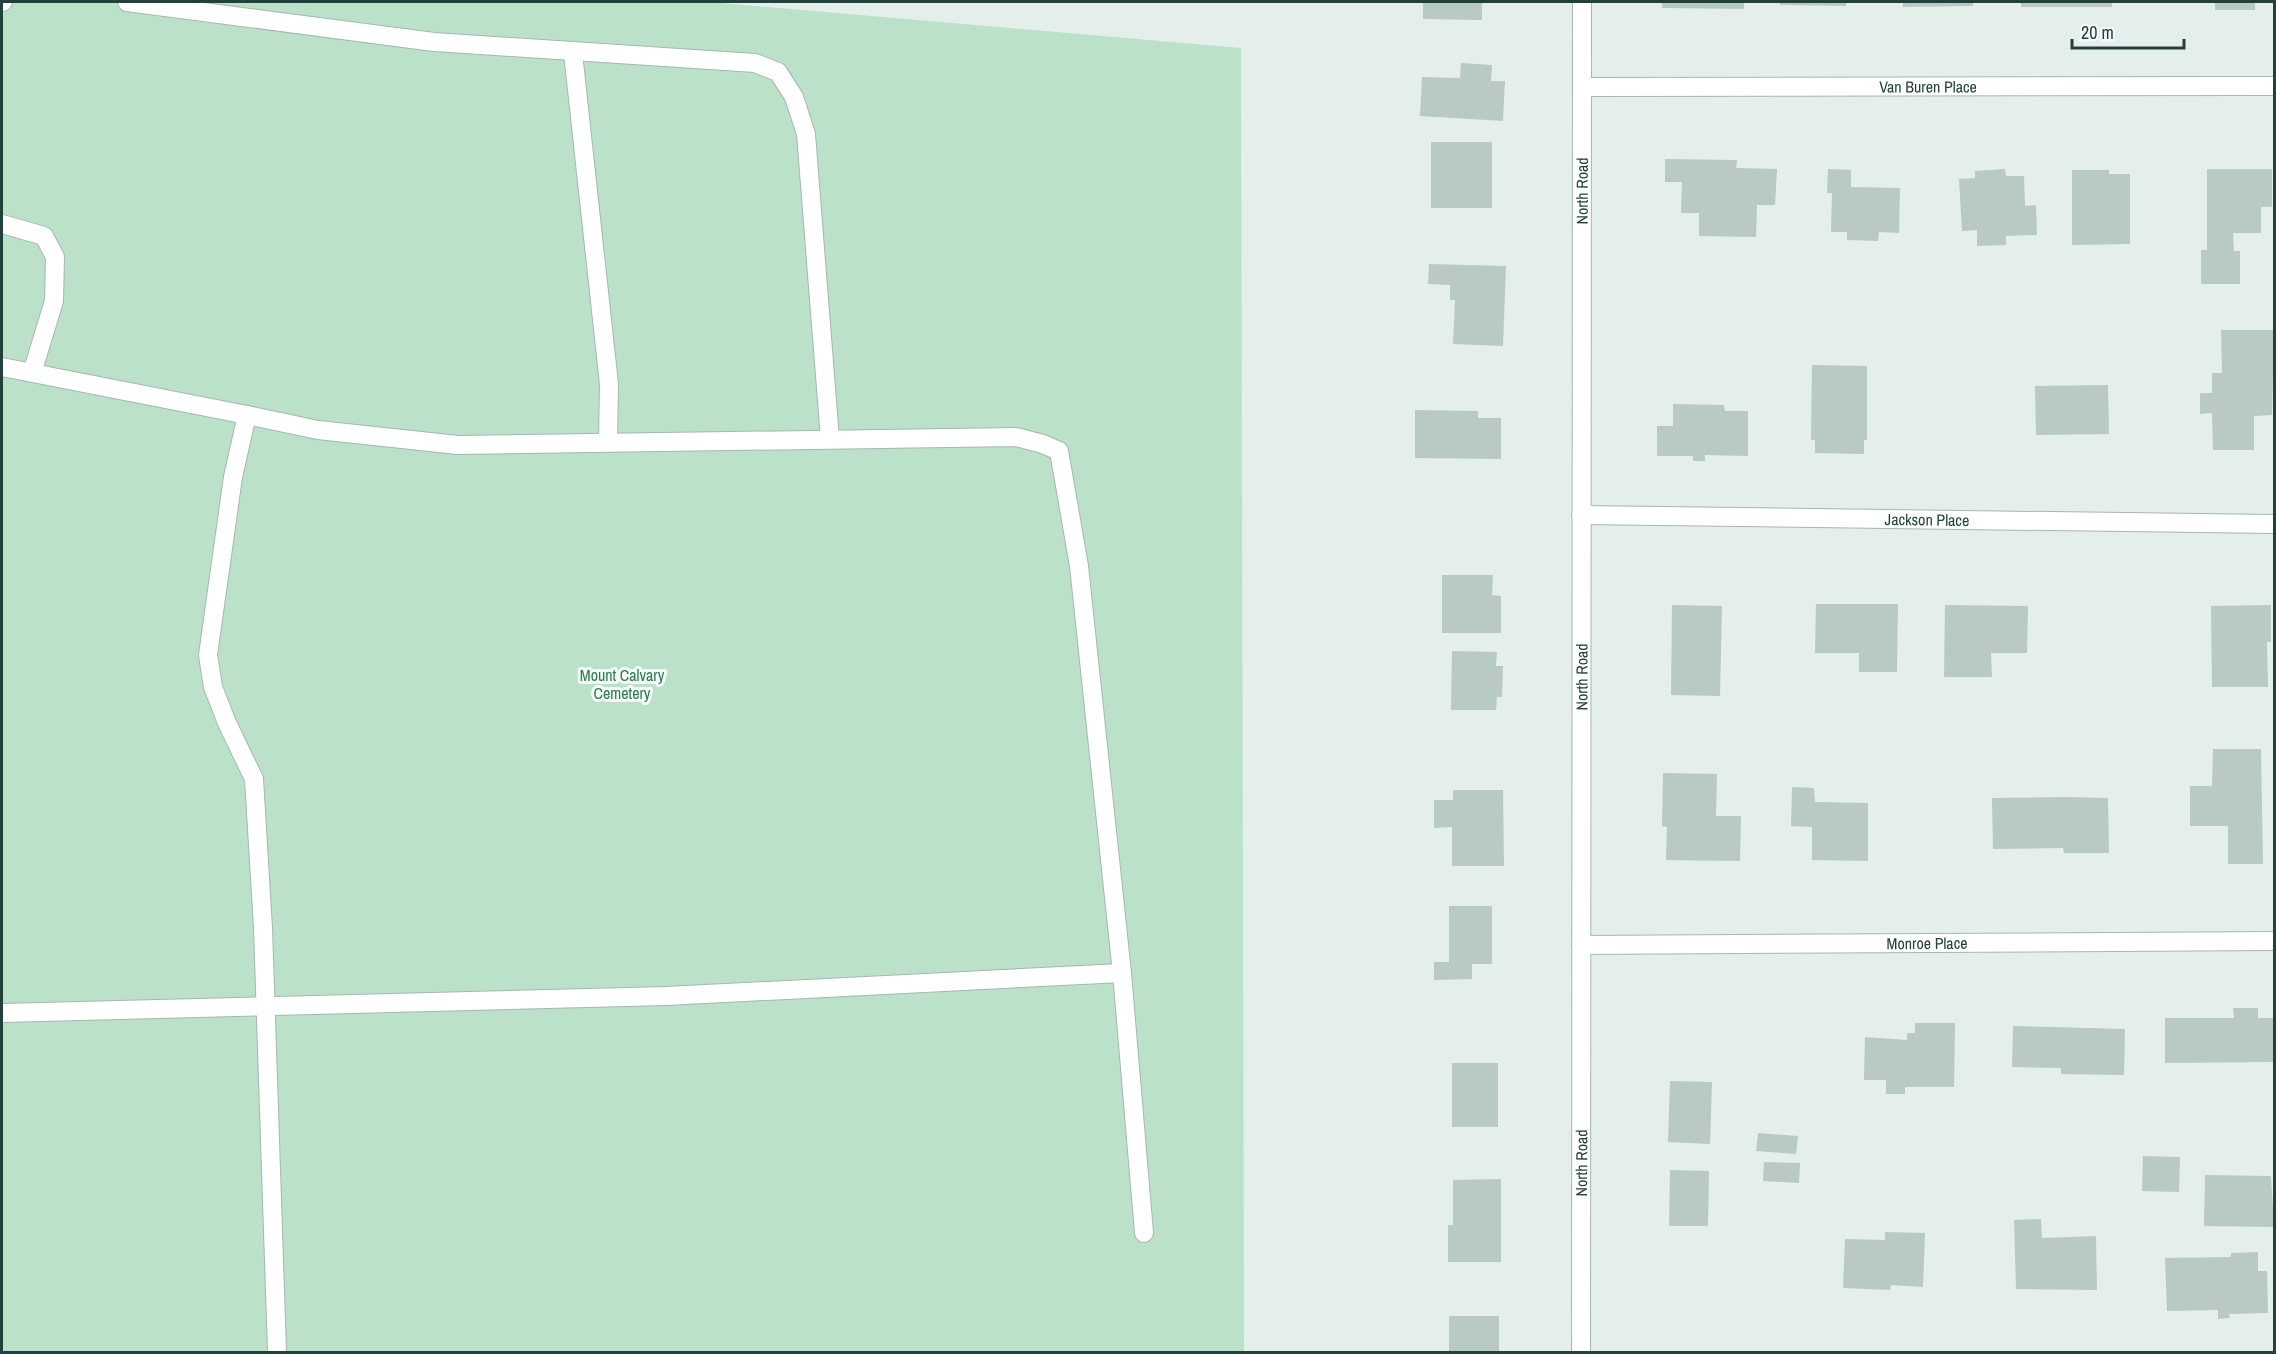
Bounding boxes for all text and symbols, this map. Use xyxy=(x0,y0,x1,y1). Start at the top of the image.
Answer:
scale bar xyxy=(2072,12,2184,50)
text: 20 m xyxy=(2081,20,2114,45)
street label: Van Buren Place xyxy=(1879,75,1977,98)
street label: North Road xyxy=(1571,157,1593,225)
street label: Jackson Place xyxy=(1885,508,1969,531)
street label: North Road xyxy=(1570,643,1593,711)
park label: Mount Calvary Cemetery xyxy=(580,664,665,704)
street label: Monroe Place xyxy=(1886,932,1968,954)
street label: North Road xyxy=(1570,1129,1592,1197)

